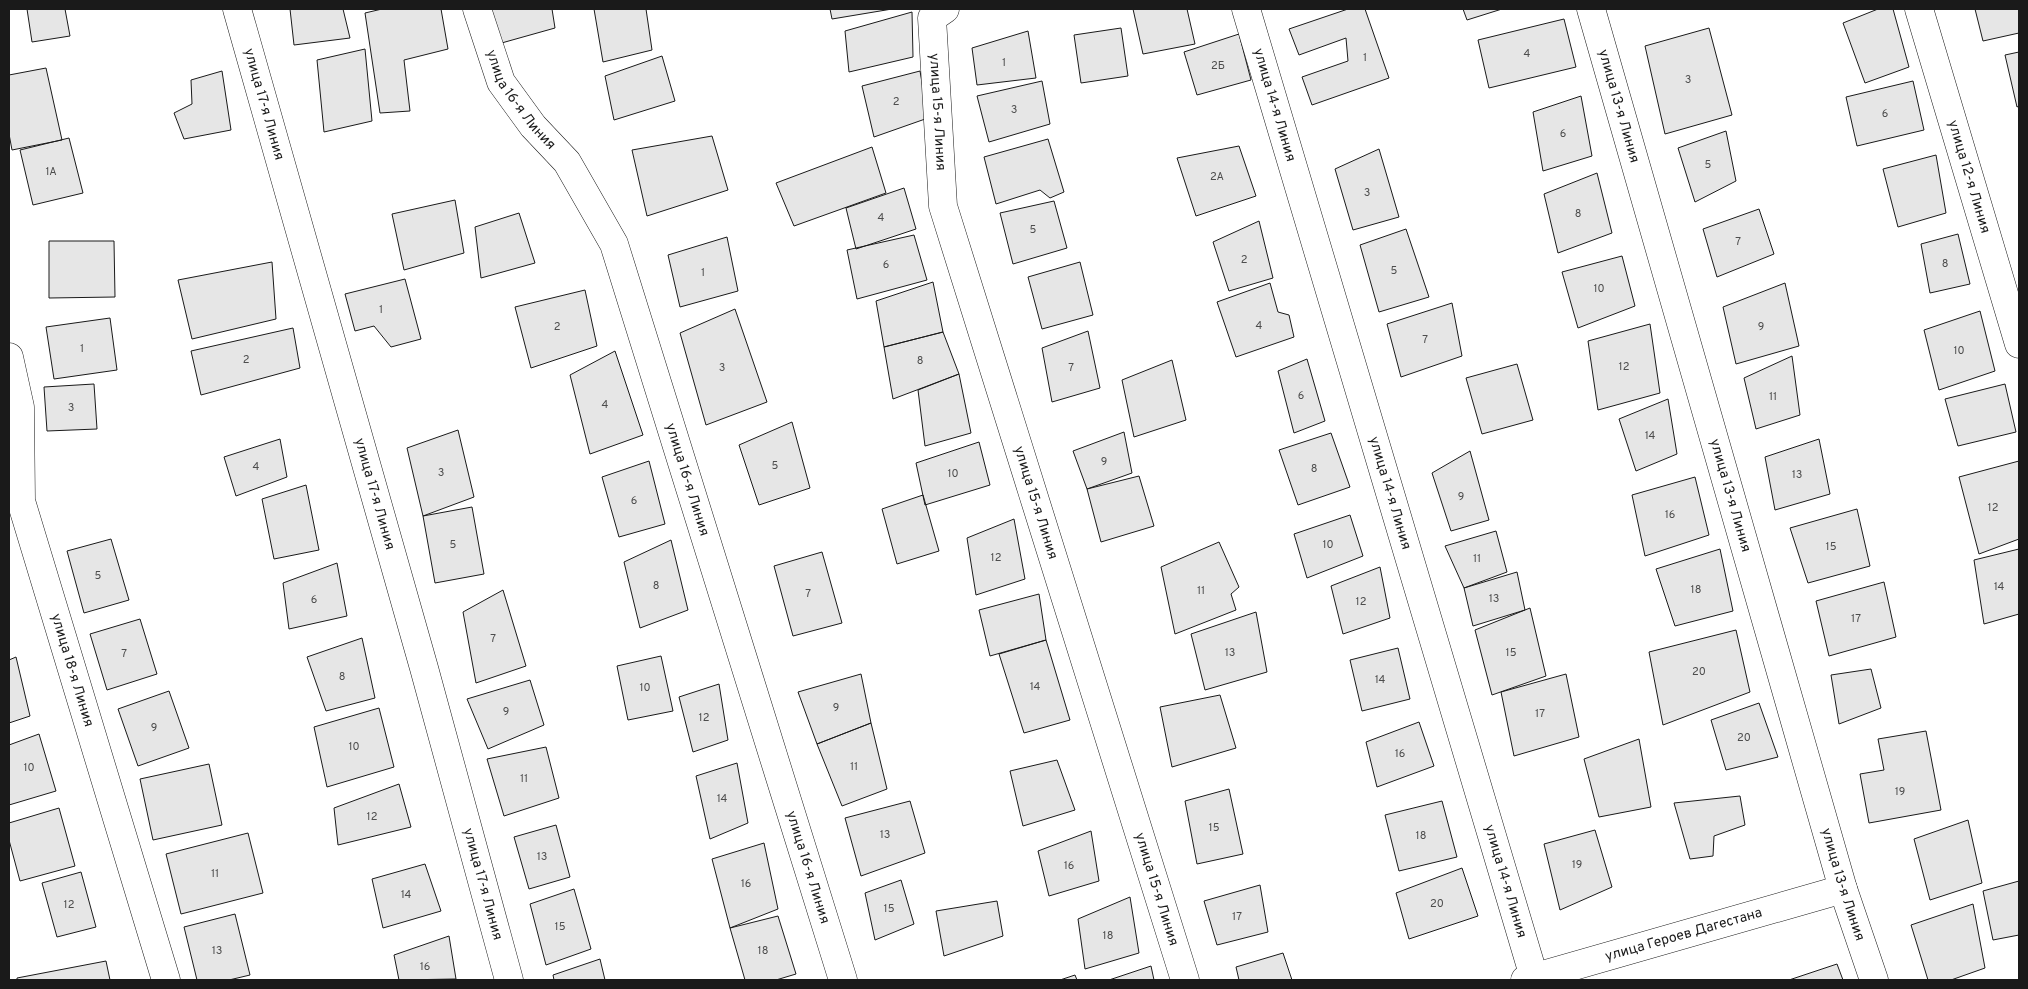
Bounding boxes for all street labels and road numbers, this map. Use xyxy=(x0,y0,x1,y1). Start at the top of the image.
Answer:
street label: улица 17-я Линия xyxy=(240,46,288,162)
street label: улица 14-я Линия xyxy=(1250,46,1299,164)
street label: улица 13-я Линия xyxy=(1594,47,1643,165)
street label: улица 16-я Линия xyxy=(482,48,559,153)
street label: улица 15-я Линия xyxy=(926,53,949,171)
street label: улица 12-я Линия xyxy=(1944,118,1994,235)
street label: улица 16-я Линия xyxy=(662,421,713,538)
street label: улица 14-я Линия xyxy=(1365,434,1415,552)
street label: улица 17-я Линия xyxy=(351,436,399,552)
street label: улица 13-я Линия xyxy=(1706,437,1755,554)
street label: улица 15-я Линия xyxy=(1010,444,1061,561)
street label: улица 18-я Линия xyxy=(47,612,97,729)
street label: улица 16-я Линия xyxy=(782,809,833,926)
street label: улица 14-я Линия xyxy=(1481,823,1530,940)
street label: улица 17-я Линия xyxy=(459,826,506,942)
street label: улица 13-я Линия xyxy=(1817,826,1869,943)
street label: улица 15-я Линия xyxy=(1131,831,1182,948)
street label: улица Героев Дагестана xyxy=(1603,904,1764,965)

